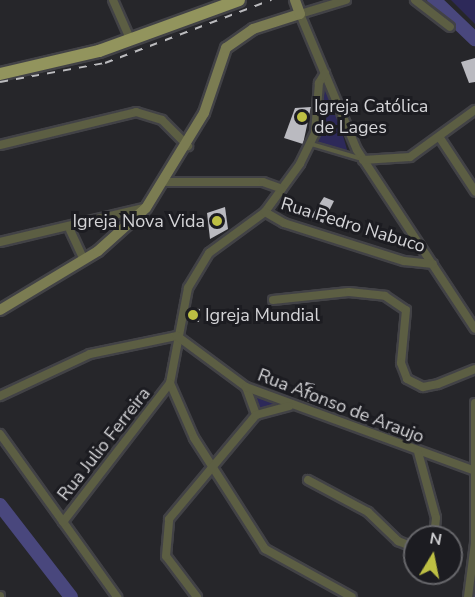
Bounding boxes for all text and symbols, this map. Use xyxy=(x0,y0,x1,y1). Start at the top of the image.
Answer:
place label: Igreja Católica de Lages xyxy=(314,96,428,138)
marker: Igreja Católica de Lages xyxy=(295,110,309,124)
street label: Rua Pedro Nabuco xyxy=(278,193,428,257)
place label: Igreja Nova Vida xyxy=(72,210,205,232)
marker: Igreja Nova Vida xyxy=(210,214,224,228)
place label: Igreja Mundial xyxy=(205,304,320,326)
marker: Igreja Mundial xyxy=(186,308,200,322)
street label: Rua Afonso de Araujo xyxy=(255,364,427,448)
street label: Rua Julio Ferreira xyxy=(53,383,155,505)
north arrow xyxy=(403,525,463,585)
text: N xyxy=(428,527,444,551)

